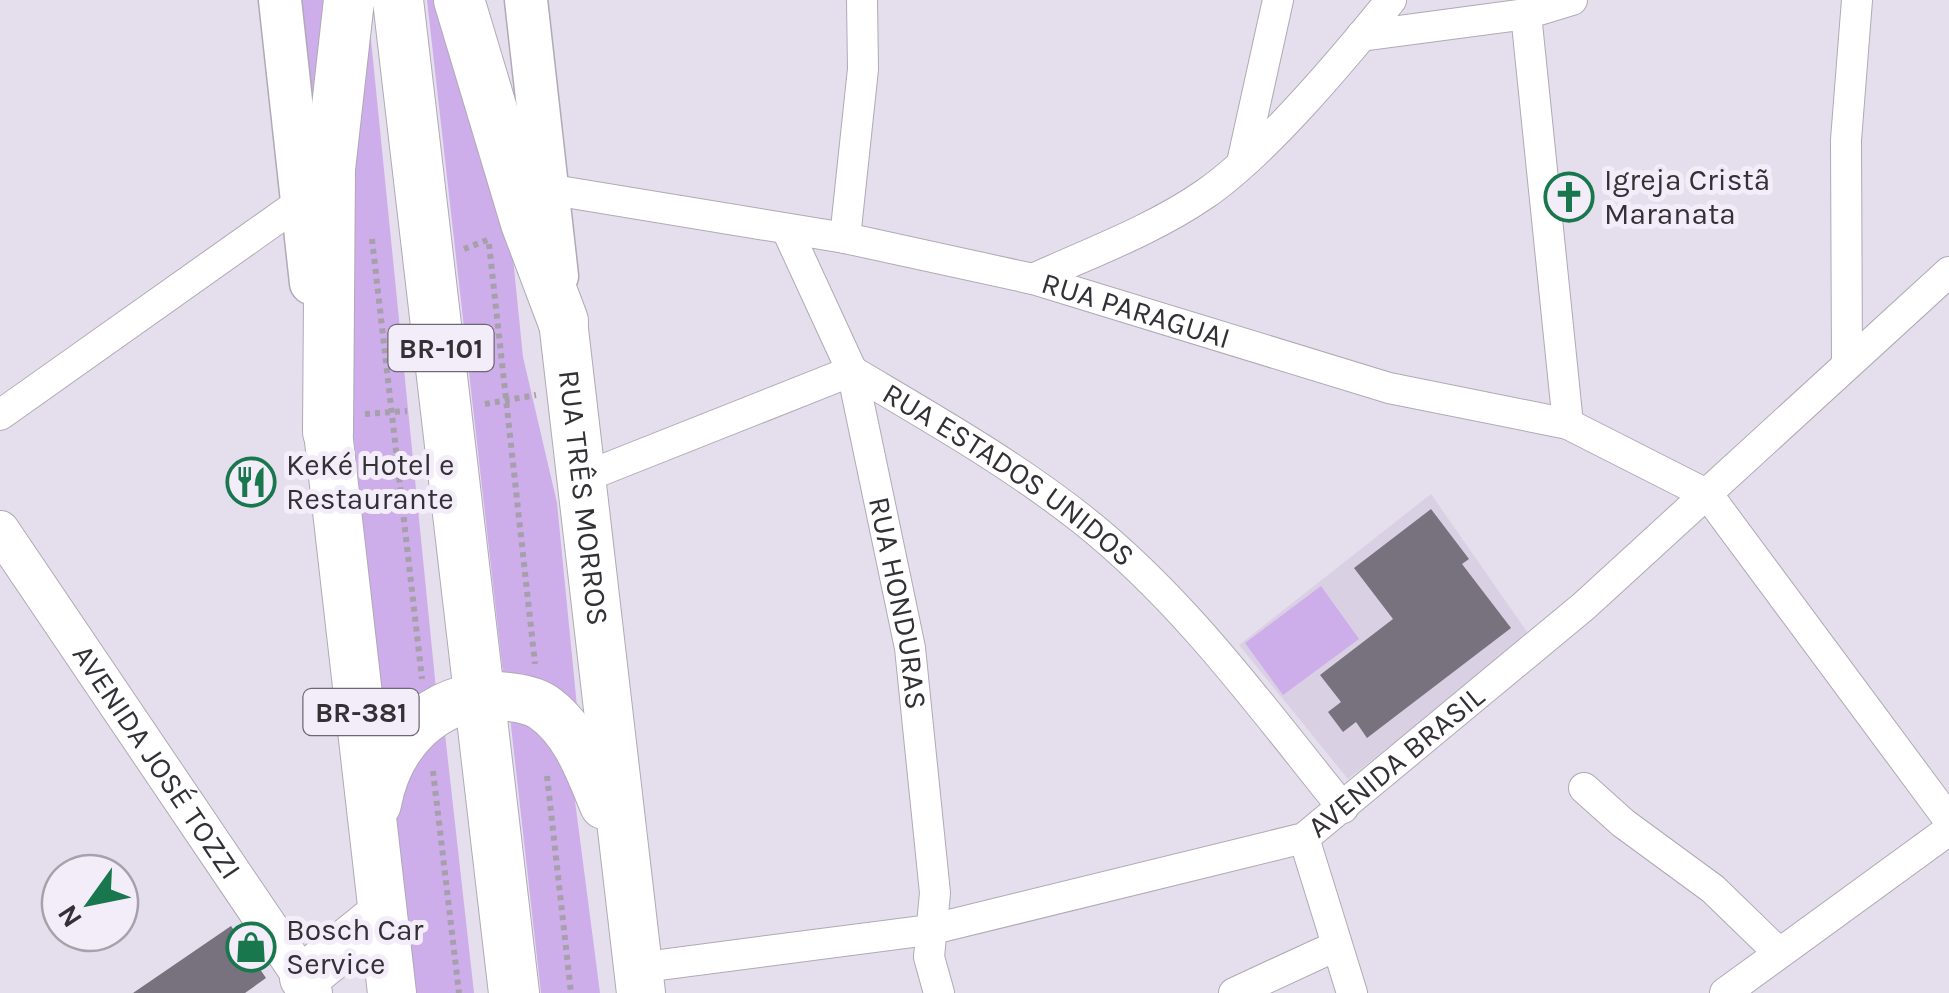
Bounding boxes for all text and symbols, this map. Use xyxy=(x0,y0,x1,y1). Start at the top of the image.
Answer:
place label: Igreja Cristã Maranata xyxy=(1604,162,1770,232)
church icon: Igreja Cristã Maranata xyxy=(1543,171,1595,223)
street label: RUA PARAGUAI xyxy=(1037,265,1234,356)
road number: BR-101 xyxy=(388,325,494,371)
street label: RUA TRÊS MORROS xyxy=(551,368,616,628)
street label: RUA ESTADOS UNIDOS xyxy=(876,375,1142,574)
place label: KeKé Hotel e Restaurante xyxy=(286,447,454,517)
restaurant icon: KeKé Hotel e Restaurante xyxy=(225,456,277,508)
street label: RUA HONDURAS xyxy=(861,494,934,711)
street label: AVENIDA JOSÉ TOZZI xyxy=(65,638,249,886)
street label: AVENIDA BRASIL xyxy=(1300,678,1491,845)
road number: BR-381 xyxy=(304,689,418,735)
north arrow xyxy=(40,853,140,953)
text: N xyxy=(50,899,89,934)
place label: Bosch Car Service xyxy=(286,912,423,982)
shop icon: Bosch Car Service xyxy=(225,921,277,973)

